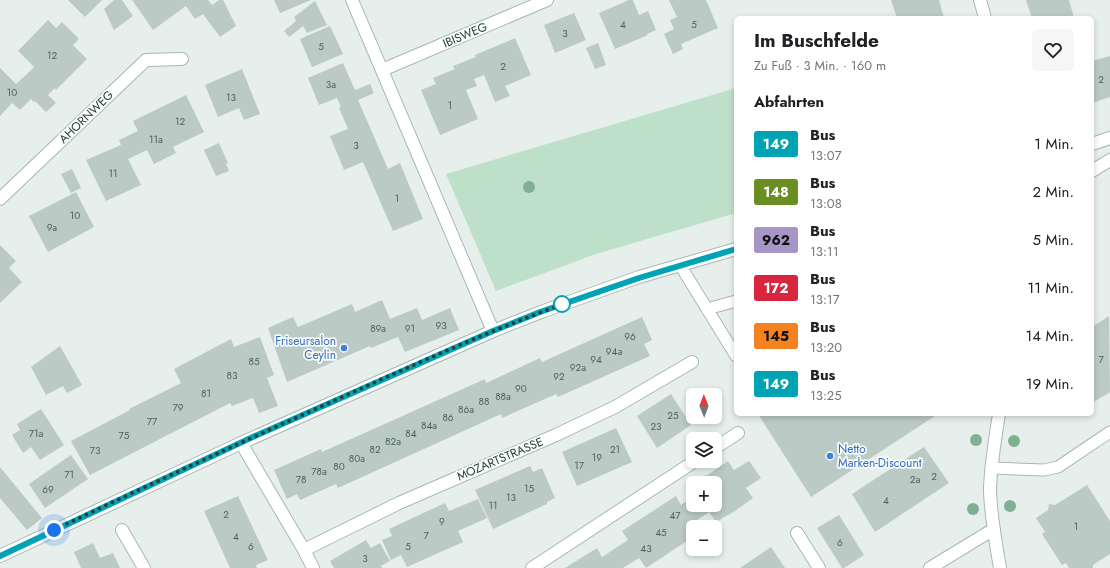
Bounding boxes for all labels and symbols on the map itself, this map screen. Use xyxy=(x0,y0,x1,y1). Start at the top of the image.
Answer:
house number: 4 xyxy=(620,17,626,32)
house number: 5 xyxy=(691,17,697,32)
street label: IBISWEG xyxy=(440,18,490,52)
house number: 3 xyxy=(562,26,568,41)
house number: 5 xyxy=(318,39,324,54)
house number: 12 xyxy=(47,48,57,63)
house number: 2 xyxy=(500,59,506,74)
house number: 2 xyxy=(1098,72,1104,87)
house number: 3a xyxy=(326,77,336,92)
house number: 10 xyxy=(7,85,17,100)
street label: AHORNWEG xyxy=(55,86,117,148)
house number: 13 xyxy=(226,90,237,105)
house number: 1 xyxy=(448,98,452,113)
house number: 12 xyxy=(175,114,185,129)
house number: 11a xyxy=(149,132,163,147)
house number: 3 xyxy=(353,138,359,153)
house number: 11 xyxy=(109,166,118,181)
house number: 1 xyxy=(395,191,399,206)
house number: 10 xyxy=(70,208,80,223)
house number: 9a xyxy=(47,220,57,235)
unlabelled marker xyxy=(553,295,571,313)
house number: 93 xyxy=(435,318,447,333)
house number: 89a xyxy=(370,321,386,336)
house number: 91 xyxy=(405,321,415,336)
house number: 96 xyxy=(624,329,636,344)
place label: Friseursalon Ceylin xyxy=(275,332,336,364)
marker: Friseursalon Ceylin xyxy=(339,343,349,353)
house number: 94a xyxy=(606,344,622,359)
house number: 94 xyxy=(590,352,602,367)
house number: 7 xyxy=(1098,352,1104,367)
house number: 85 xyxy=(248,354,260,369)
house number: 92a xyxy=(570,360,586,375)
house number: 83 xyxy=(227,368,238,383)
house number: 92 xyxy=(553,369,565,384)
house number: 90 xyxy=(515,381,527,396)
house number: 81 xyxy=(201,386,211,401)
north arrow xyxy=(686,388,722,424)
house number: 88a xyxy=(495,389,511,404)
house number: 88 xyxy=(479,394,489,409)
house number: 79 xyxy=(172,400,184,415)
house number: 86a xyxy=(458,402,474,417)
house number: 25 xyxy=(667,408,679,423)
house number: 86 xyxy=(442,410,454,425)
house number: 77 xyxy=(147,414,158,429)
house number: 84a xyxy=(421,418,437,433)
house number: 23 xyxy=(650,419,662,434)
house number: 71a xyxy=(29,426,43,441)
house number: 84 xyxy=(405,426,417,441)
house number: 75 xyxy=(119,428,130,443)
street label: MOZARTSTRASSE xyxy=(454,433,546,485)
house number: 82a xyxy=(385,434,401,449)
place label: Netto Marken-Discount xyxy=(838,440,922,472)
house number: 82 xyxy=(369,442,381,457)
house number: 21 xyxy=(610,442,620,457)
house number: 73 xyxy=(90,443,101,458)
house number: 19 xyxy=(592,450,602,465)
house number: 80a xyxy=(349,451,365,466)
marker: Netto Marken-Discount xyxy=(825,451,835,461)
house number: 17 xyxy=(574,458,585,473)
house number: 80 xyxy=(333,459,345,474)
house number: 78a xyxy=(311,464,327,479)
house number: 71 xyxy=(64,467,74,482)
house number: 2 xyxy=(931,469,937,484)
house number: 78 xyxy=(296,472,306,487)
house number: 2a xyxy=(910,472,920,487)
house number: 15 xyxy=(524,481,534,496)
house number: 69 xyxy=(42,482,54,497)
house number: 13 xyxy=(506,490,517,505)
house number: 4 xyxy=(883,493,889,508)
house number: 11 xyxy=(489,498,498,513)
house number: 2 xyxy=(223,507,229,522)
house number: 47 xyxy=(669,508,681,523)
house number: 9 xyxy=(439,514,445,529)
house number: 1 xyxy=(1074,519,1078,534)
your location xyxy=(44,520,64,540)
house number: 45 xyxy=(655,525,667,540)
house number: 7 xyxy=(423,528,429,543)
house number: 4 xyxy=(233,529,239,544)
house number: 6 xyxy=(837,535,843,550)
house number: 6 xyxy=(248,539,254,554)
house number: 5 xyxy=(405,539,411,554)
house number: 43 xyxy=(640,541,652,556)
house number: 3 xyxy=(362,551,368,566)

